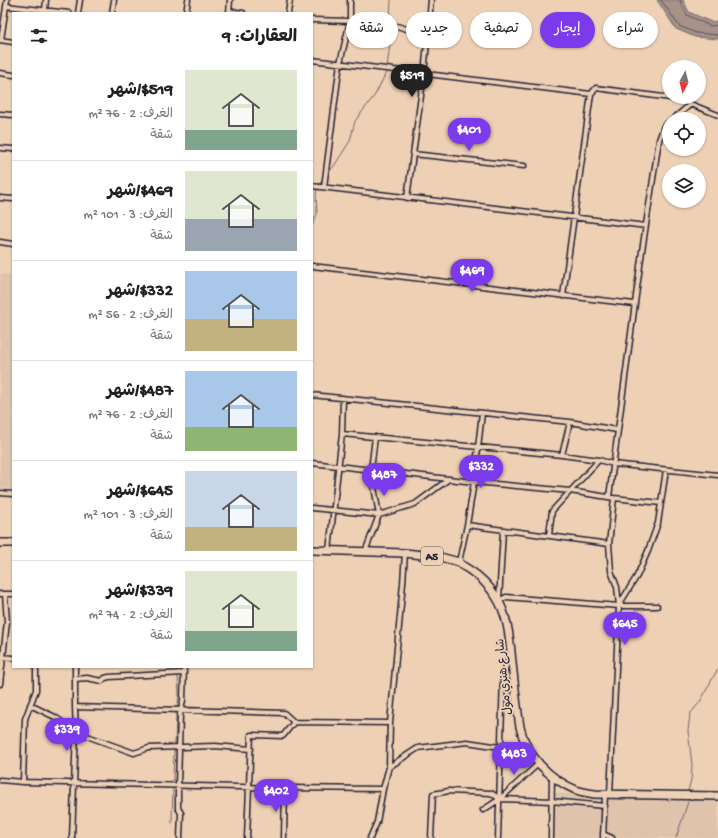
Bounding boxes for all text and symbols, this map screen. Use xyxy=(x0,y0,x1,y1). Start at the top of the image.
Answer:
chip: شقة xyxy=(346,12,398,48)
chip: جديد xyxy=(406,12,462,48)
chip: تصفية xyxy=(470,12,532,48)
chip: إيجار xyxy=(540,12,595,48)
chip: شراء xyxy=(603,12,658,48)
icon: filters xyxy=(28,25,50,47)
text: العقارات: 9 xyxy=(222,28,297,48)
north arrow xyxy=(662,60,706,104)
map controls xyxy=(662,60,706,208)
pin: $519 xyxy=(388,64,436,98)
text: $519 xyxy=(400,69,424,84)
text: $519/شهر xyxy=(109,81,173,101)
icon: home xyxy=(217,86,265,134)
text: الغرف: 2 · 76 m² xyxy=(88,107,173,122)
button: locate xyxy=(662,112,706,156)
pin: $401 xyxy=(445,118,493,152)
text: $401 xyxy=(457,123,481,138)
text: شقة xyxy=(150,128,173,143)
button: layers xyxy=(662,164,706,208)
text: $469/شهر xyxy=(108,182,173,202)
icon: home xyxy=(217,187,265,235)
text: الغرف: 3 · 101 m² xyxy=(83,208,173,223)
text: شقة xyxy=(150,229,173,244)
pin: $469 xyxy=(448,259,496,293)
text: $469 xyxy=(459,264,485,279)
text: $332/شهر xyxy=(107,282,173,302)
icon: home xyxy=(217,287,265,335)
text: الغرف: 2 · 56 m² xyxy=(88,308,173,323)
text: شقة xyxy=(150,329,173,344)
text: $487/شهر xyxy=(107,382,173,402)
icon: home xyxy=(217,387,265,435)
text: الغرف: 2 · 76 m² xyxy=(88,408,173,423)
text: شقة xyxy=(150,429,173,444)
pin: $332 xyxy=(457,455,505,489)
text: $332 xyxy=(468,460,494,475)
pin: $487 xyxy=(360,463,408,497)
text: $487 xyxy=(371,468,397,483)
text: $645/شهر xyxy=(107,482,173,502)
icon: home xyxy=(217,487,265,535)
text: الغرف: 3 · 101 m² xyxy=(83,508,173,523)
text: شقة xyxy=(150,529,173,544)
road number: A5 xyxy=(421,547,443,565)
text: $339/شهر xyxy=(107,582,173,602)
icon: home xyxy=(217,587,265,635)
text: الغرف: 2 · 74 m² xyxy=(89,608,173,623)
pin: $645 xyxy=(601,612,649,646)
text: $645 xyxy=(612,617,638,632)
text: شقة xyxy=(150,629,173,644)
street label: شارع هنري مول xyxy=(494,638,516,716)
pin: $339 xyxy=(43,718,91,752)
text: $339 xyxy=(54,723,80,738)
pin: $483 xyxy=(490,742,538,776)
text: $483 xyxy=(501,747,527,762)
pin: $402 xyxy=(252,779,300,813)
text: $402 xyxy=(263,784,289,799)

